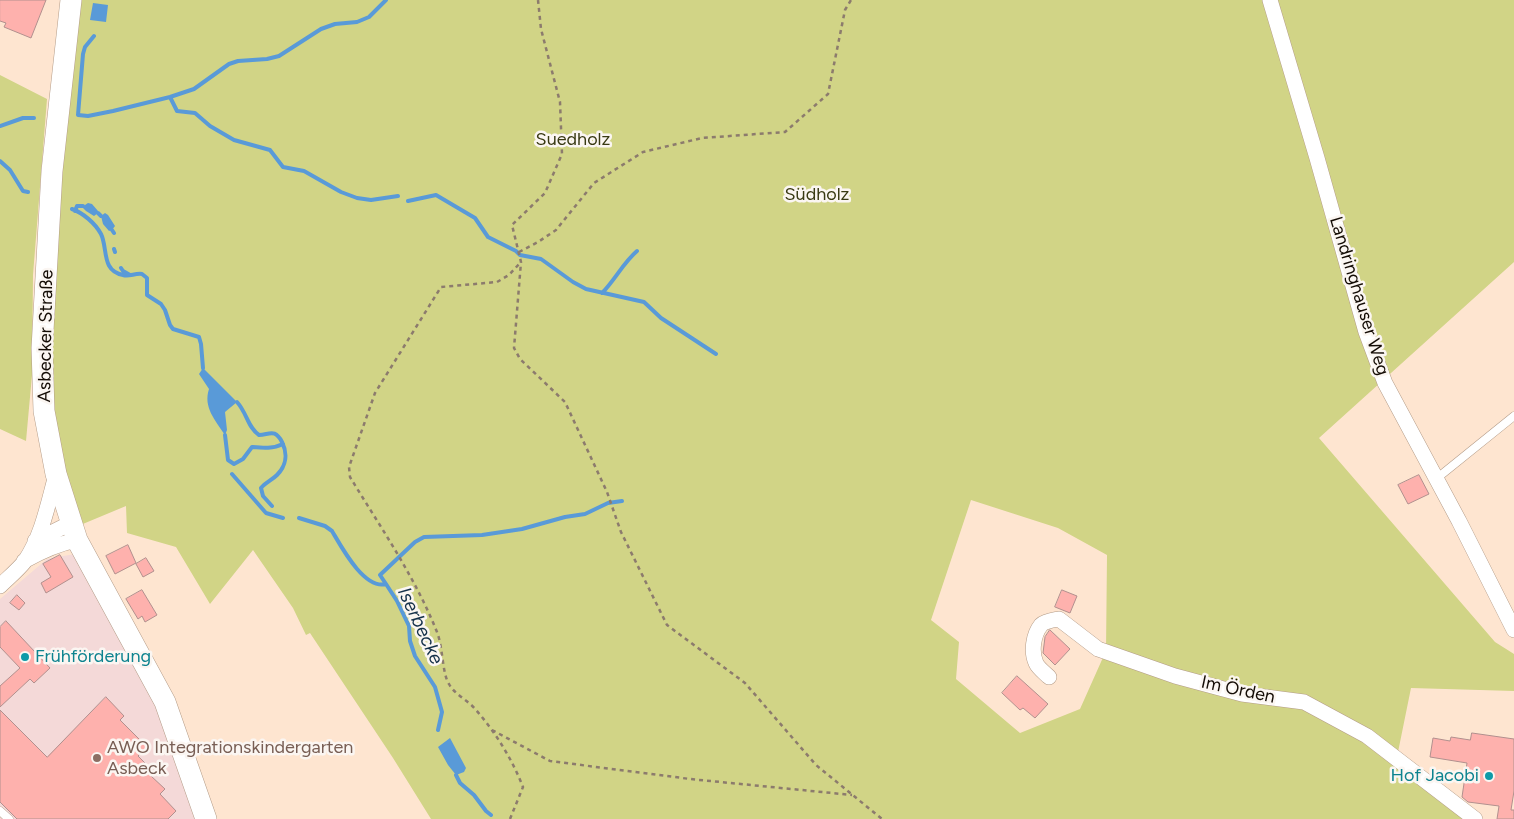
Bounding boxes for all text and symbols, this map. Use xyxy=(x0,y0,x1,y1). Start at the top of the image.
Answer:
park label: Suedholz xyxy=(536,129,610,151)
park label: Südholz xyxy=(785,184,849,206)
street label: Landringhauser Weg xyxy=(1325,214,1393,378)
street label: Asbecker Straße xyxy=(34,269,58,403)
water label: Iserbecke xyxy=(392,584,448,668)
place label: Frühförderung xyxy=(35,646,151,668)
marker: Frühförderung xyxy=(19,651,31,663)
street label: Im Örden xyxy=(1199,672,1277,708)
place label: AWO Integrationskindergarten Asbeck xyxy=(107,737,353,780)
marker: AWO Integrationskindergarten Asbeck xyxy=(91,752,103,764)
place label: Hof Jacobi xyxy=(1391,765,1479,787)
marker: Hof Jacobi xyxy=(1483,770,1495,782)

